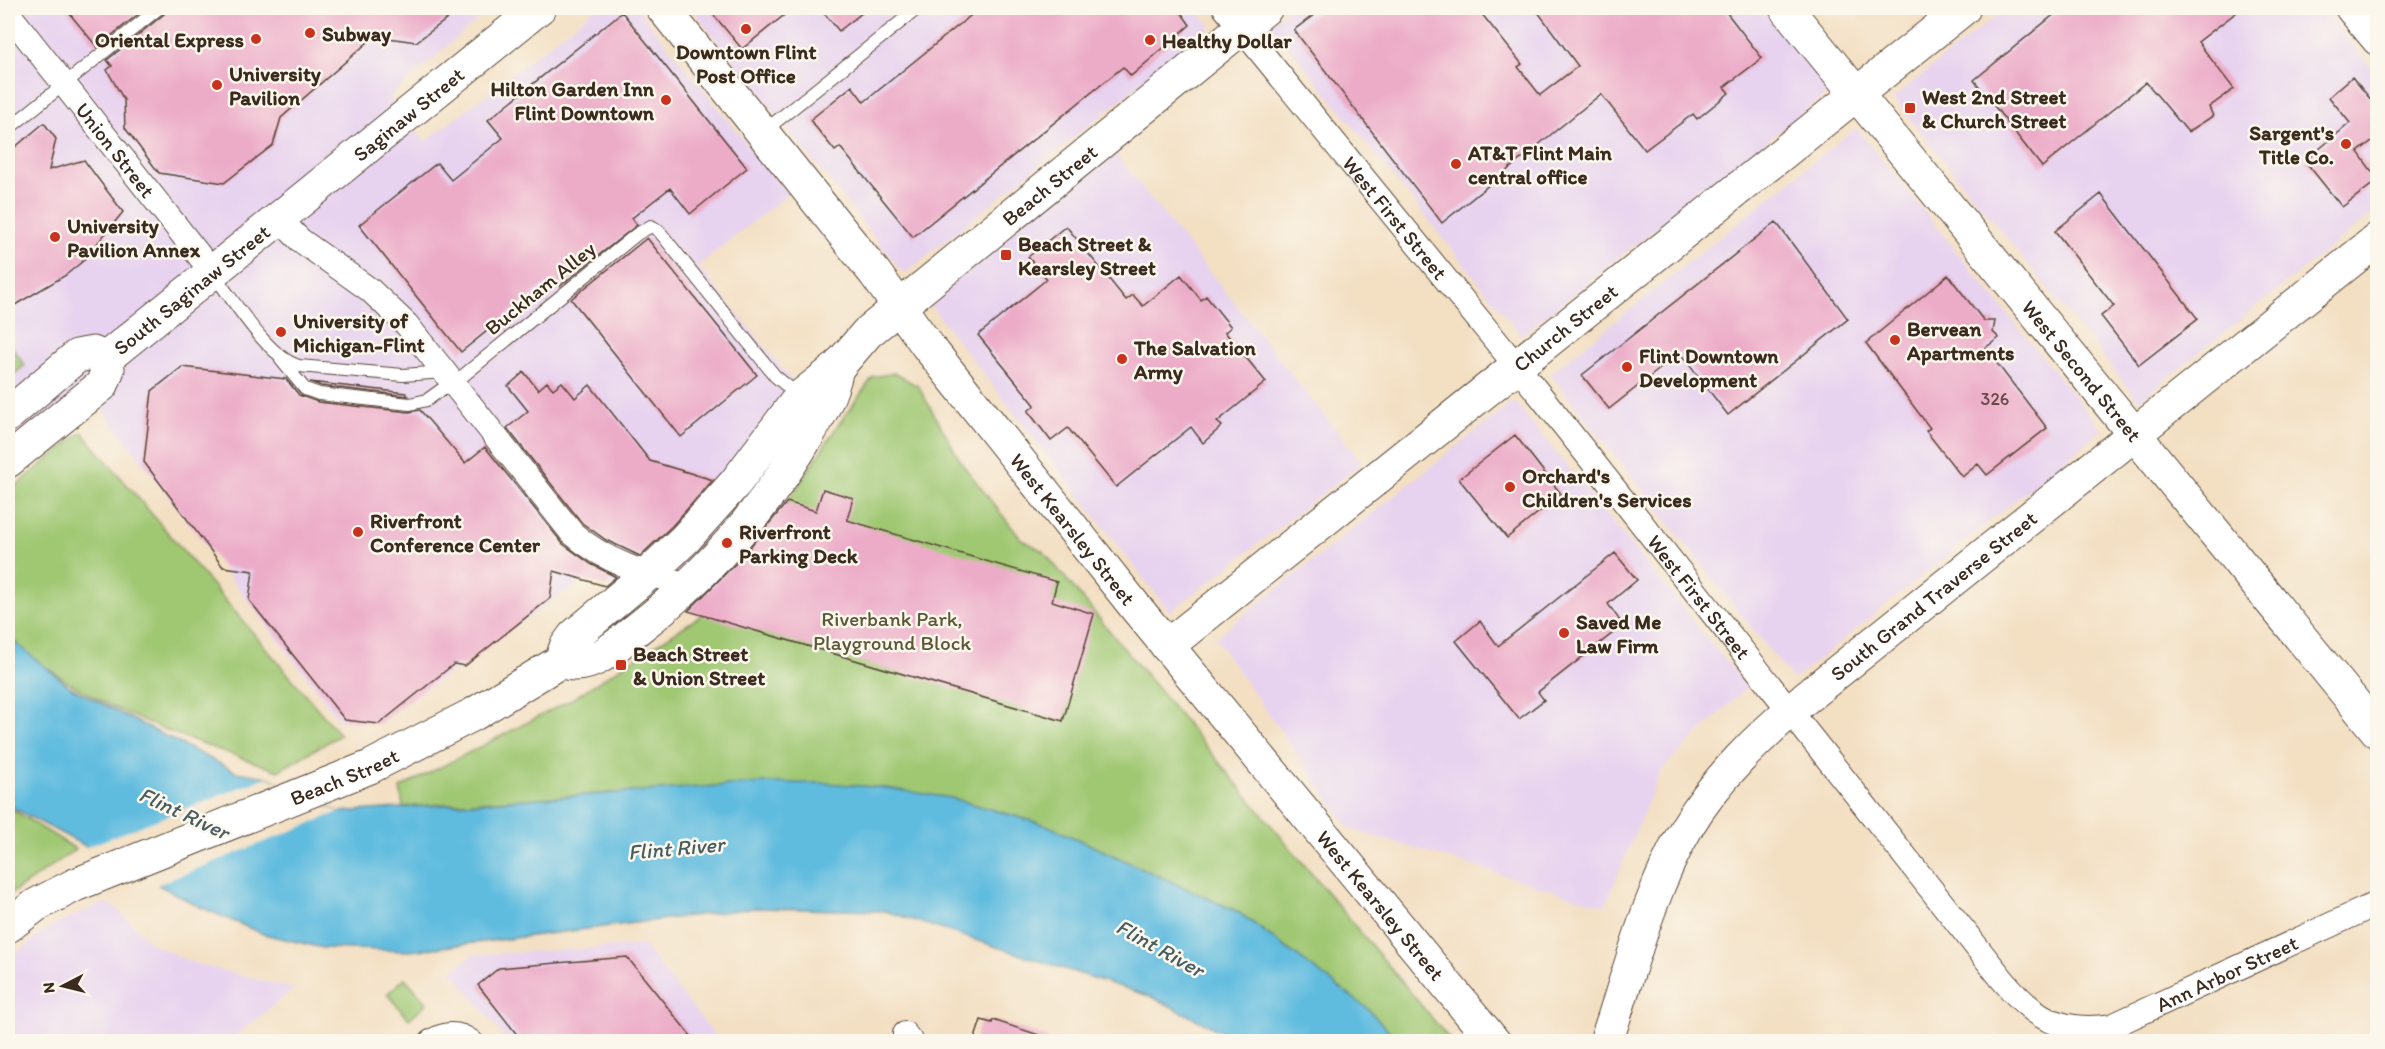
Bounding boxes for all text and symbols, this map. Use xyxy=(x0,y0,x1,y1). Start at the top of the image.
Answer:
place label: Subway xyxy=(322,21,392,47)
marker: Downtown Flint Post Office xyxy=(739,22,753,36)
marker: Subway xyxy=(303,26,317,40)
place label: Oriental Express xyxy=(95,27,244,53)
place label: Healthy Dollar xyxy=(1162,28,1292,54)
marker: Oriental Express xyxy=(249,32,263,46)
marker: Healthy Dollar xyxy=(1143,33,1157,47)
place label: Downtown Flint Post Office xyxy=(676,39,816,88)
place label: University Pavilion xyxy=(229,61,322,110)
street label: Saginaw Street xyxy=(348,61,469,166)
place label: Hilton Garden Inn Flint Downtown xyxy=(490,76,655,125)
marker: University Pavilion xyxy=(210,78,224,92)
place label: West 2nd Street & Church Street xyxy=(1922,84,2066,133)
marker: Hilton Garden Inn Flint Downtown xyxy=(659,93,673,107)
street label: Union Street xyxy=(71,97,161,202)
marker: West 2nd Street & Church Street xyxy=(1903,101,1917,115)
place label: Sargent's Title Co. xyxy=(2249,120,2334,169)
marker: Sargent's Title Co. xyxy=(2339,137,2353,151)
street label: Beach Street xyxy=(997,138,1102,231)
place label: AT&T Flint Main central office xyxy=(1467,140,1612,189)
street label: West First Street xyxy=(1338,151,1453,284)
marker: AT&T Flint Main central office xyxy=(1449,157,1463,171)
place label: University Pavilion Annex xyxy=(67,213,200,262)
street label: South Saginaw Street xyxy=(108,219,275,360)
marker: University Pavilion Annex xyxy=(48,230,62,244)
place label: Beach Street & Kearsley Street xyxy=(1018,231,1156,281)
street label: Buckham Alley xyxy=(480,236,600,340)
marker: Beach Street & Kearsley Street xyxy=(999,248,1013,262)
street label: Church Street xyxy=(1508,278,1622,376)
street label: West Second Street xyxy=(2017,295,2148,446)
place label: University of Michigan-Flint xyxy=(293,308,425,358)
place label: Bervean Apartments xyxy=(1906,316,2014,366)
marker: University of Michigan-Flint xyxy=(274,325,288,339)
marker: Bervean Apartments xyxy=(1888,333,1902,347)
place label: The Salvation Army xyxy=(1133,335,1256,385)
place label: Flint Downtown Development xyxy=(1639,343,1779,393)
marker: The Salvation Army xyxy=(1115,352,1129,366)
marker: Flint Downtown Development xyxy=(1620,360,1634,374)
house number: 326 xyxy=(1981,388,2009,410)
street label: West Kearsley Street xyxy=(1005,448,1141,610)
place label: Orchard's Children's Services xyxy=(1522,463,1692,512)
marker: Orchard's Children's Services xyxy=(1503,480,1517,494)
street label: South Grand Traverse Street xyxy=(1825,505,2042,686)
place label: Riverfront Conference Center xyxy=(370,508,541,557)
place label: Riverfront Parking Deck xyxy=(739,519,859,569)
marker: Riverfront Conference Center xyxy=(351,525,365,539)
street label: West First Street xyxy=(1643,529,1756,664)
marker: Riverfront Parking Deck xyxy=(720,536,734,550)
park label: Riverbank Park, Playground Block xyxy=(813,606,971,655)
place label: Saved Me Law Firm xyxy=(1576,609,1661,658)
marker: Saved Me Law Firm xyxy=(1557,626,1571,640)
place label: Beach Street & Union Street xyxy=(633,641,765,690)
marker: Beach Street & Union Street xyxy=(614,658,628,672)
street label: Beach Street xyxy=(286,742,403,810)
water label: Flint River xyxy=(135,780,236,847)
street label: West Kearsley Street xyxy=(1312,825,1450,985)
water label: Flint River xyxy=(627,830,728,866)
water label: Flint River xyxy=(1111,913,1211,984)
street label: Ann Arbor Street xyxy=(2152,929,2302,1017)
north arrow xyxy=(33,956,93,1016)
text: N xyxy=(39,981,59,994)

